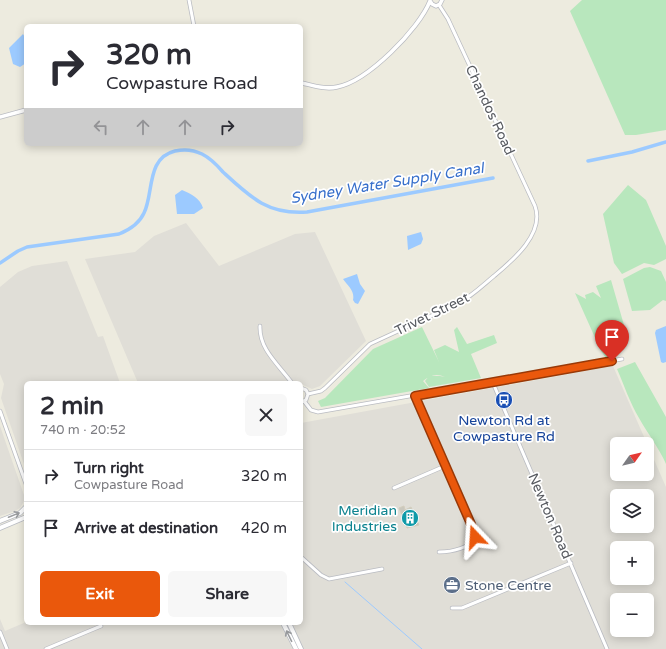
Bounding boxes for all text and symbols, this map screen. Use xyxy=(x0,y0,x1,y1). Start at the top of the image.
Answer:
text: 320 m xyxy=(106,38,192,72)
icon: right xyxy=(40,40,92,92)
street label: Chandos Road xyxy=(462,62,518,158)
text: Cowpasture Road xyxy=(106,72,258,94)
icon: left xyxy=(90,116,112,138)
icon: ahead xyxy=(132,116,154,138)
icon: ahead xyxy=(174,116,196,138)
icon: right xyxy=(216,116,238,138)
water label: Sydney Water Supply Canal xyxy=(289,158,487,207)
street label: Trivet Street xyxy=(392,288,473,339)
pin xyxy=(595,320,629,361)
icon: arrive xyxy=(601,326,623,348)
bus stop icon: Newton Rd at Cowpasture Rd xyxy=(494,390,514,410)
text: 2 min xyxy=(40,392,104,421)
button: close xyxy=(245,394,287,436)
place label: Newton Rd at Cowpasture Rd xyxy=(453,412,555,445)
text: 740 m · 20:52 xyxy=(40,422,126,438)
north arrow xyxy=(610,437,654,481)
map controls xyxy=(610,437,654,637)
text: Turn right xyxy=(74,459,144,477)
icon: right xyxy=(40,465,62,487)
text: 320 m xyxy=(241,467,287,485)
street label: Newton Road xyxy=(524,471,576,561)
text: Cowpasture Road xyxy=(74,477,184,493)
button: layers xyxy=(610,489,654,533)
place label: Meridian Industries xyxy=(332,502,397,535)
building icon: Meridian Industries xyxy=(400,508,420,528)
one-way arrow xyxy=(7,511,19,519)
position arrow xyxy=(454,516,496,558)
icon: arrive xyxy=(40,517,62,539)
text: Arrive at destination xyxy=(74,519,218,537)
text: 420 m xyxy=(241,519,287,537)
button: + xyxy=(610,541,654,585)
button: Exit xyxy=(40,571,160,617)
button: Share xyxy=(168,571,287,617)
office icon: Stone Centre xyxy=(442,575,462,595)
place label: Stone Centre xyxy=(465,577,551,594)
button: − xyxy=(610,593,654,637)
one-way arrow xyxy=(285,630,293,642)

